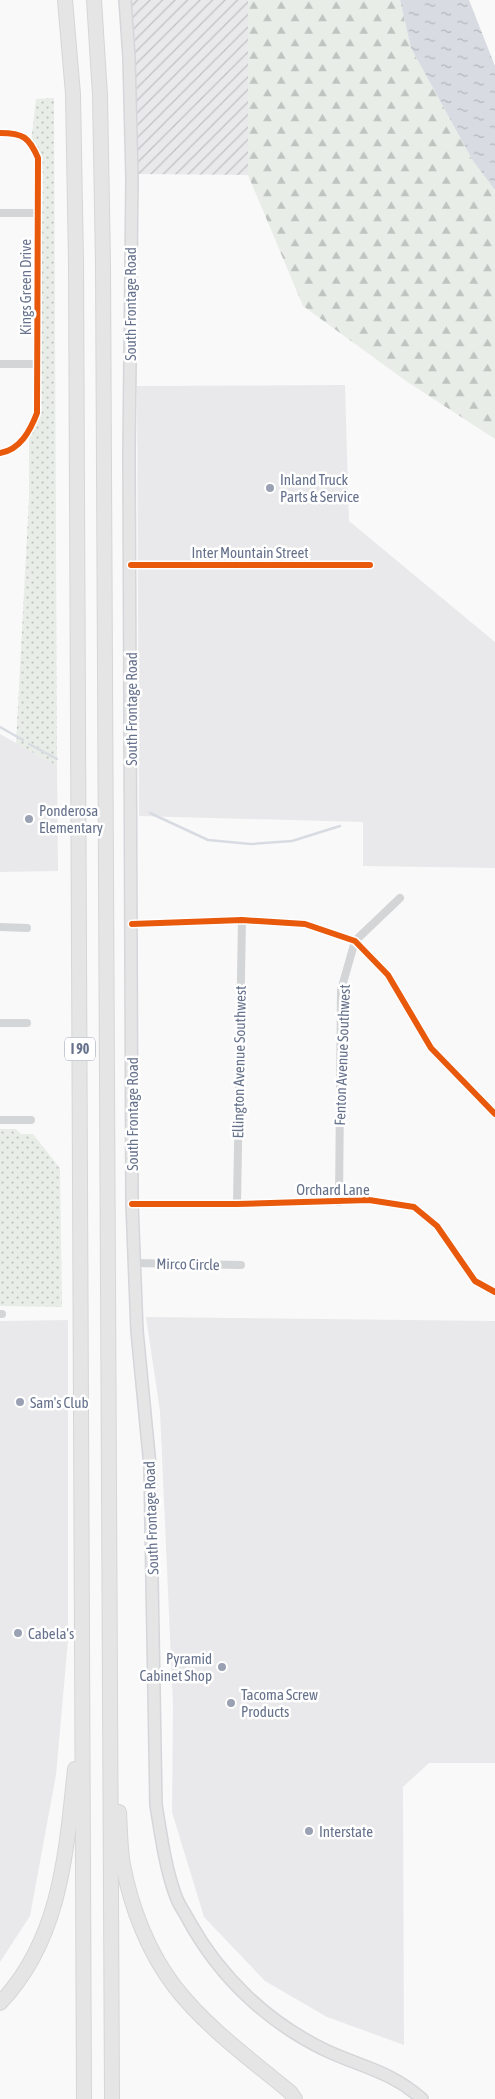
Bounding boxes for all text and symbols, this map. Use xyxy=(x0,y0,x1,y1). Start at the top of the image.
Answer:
street label: Kings Green Drive xyxy=(17,239,34,335)
street label: South Frontage Road xyxy=(122,247,139,361)
place label: Inland Truck Parts & Service xyxy=(280,471,360,505)
marker: Inland Truck Parts & Service xyxy=(264,482,276,494)
street label: Inter Mountain Street xyxy=(191,544,309,561)
street label: South Frontage Road xyxy=(123,652,140,766)
place label: Ponderosa Elementary xyxy=(39,802,103,836)
marker: Ponderosa Elementary xyxy=(23,813,35,825)
street label: Fenton Avenue Southwest xyxy=(331,984,353,1126)
street label: Ellington Avenue Southwest xyxy=(229,985,249,1139)
road number: I 90 xyxy=(65,1038,95,1060)
street label: South Frontage Road xyxy=(124,1057,141,1171)
street label: Orchard Lane xyxy=(296,1181,370,1198)
street label: Mirco Circle xyxy=(156,1255,220,1273)
place label: Sam's Club xyxy=(30,1394,89,1411)
marker: Sam's Club xyxy=(14,1396,26,1408)
street label: South Frontage Road xyxy=(141,1461,161,1575)
place label: Cabela's xyxy=(28,1625,74,1642)
marker: Cabela's xyxy=(12,1627,24,1639)
place label: Pyramid Cabinet Shop xyxy=(140,1650,212,1684)
marker: Pyramid Cabinet Shop xyxy=(216,1661,228,1673)
place label: Tacoma Screw Products xyxy=(241,1686,318,1720)
marker: Tacoma Screw Products xyxy=(225,1697,237,1709)
place label: Interstate xyxy=(319,1823,373,1840)
marker: Interstate xyxy=(303,1825,315,1837)

